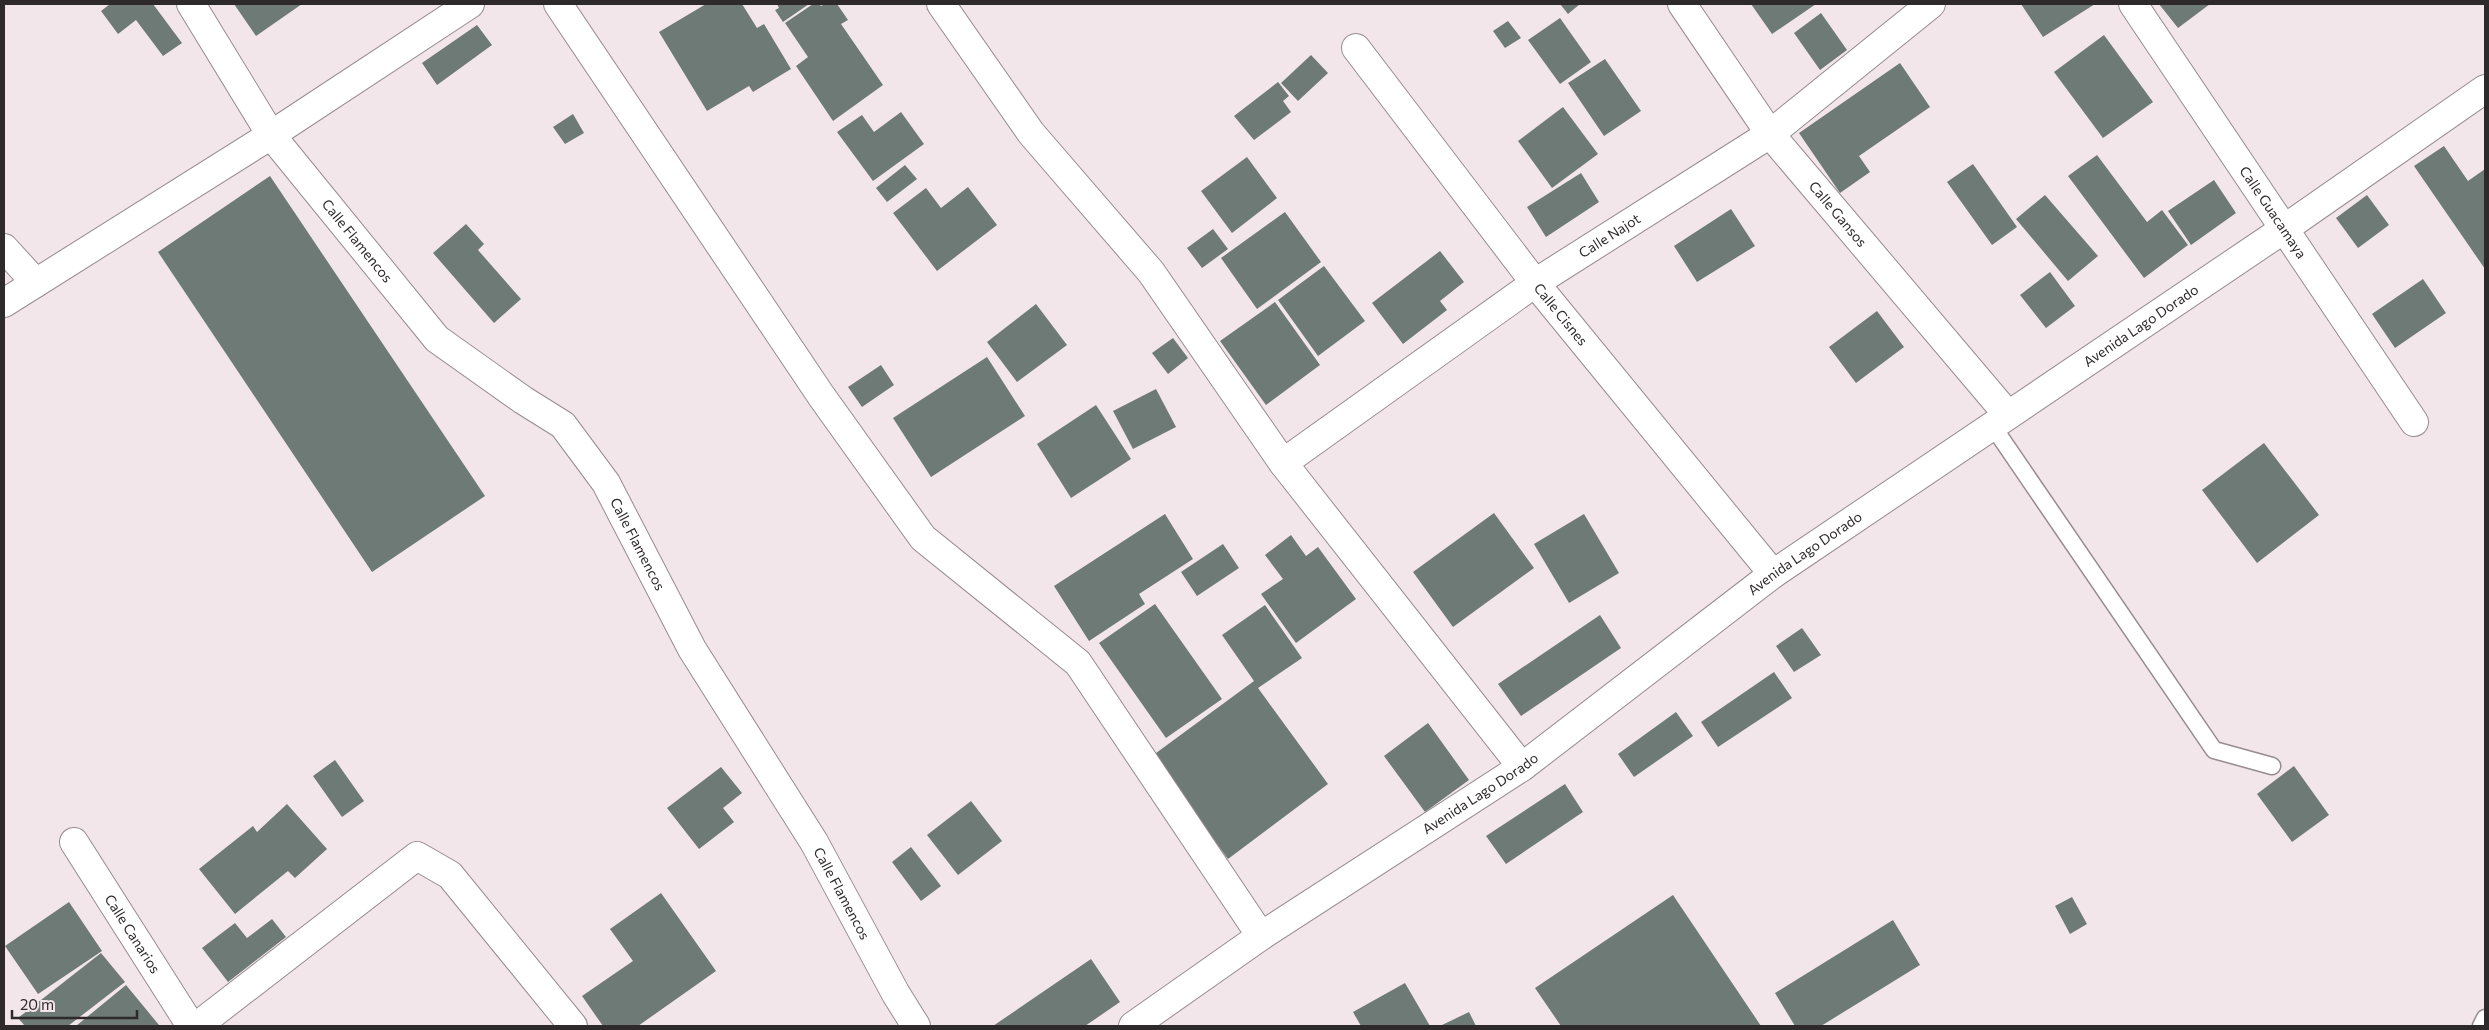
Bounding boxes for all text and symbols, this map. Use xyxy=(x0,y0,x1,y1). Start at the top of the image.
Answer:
street label: Calle Guacamaya xyxy=(2236,163,2311,261)
street label: Calle Gansos xyxy=(1806,178,1871,250)
street label: Calle Flamencos xyxy=(319,196,396,286)
street label: Calle Najot xyxy=(1575,209,1643,261)
street label: Calle Cisnes xyxy=(1531,280,1592,349)
street label: Avenida Lago Dorado xyxy=(2080,280,2201,370)
street label: Calle Flamencos xyxy=(607,494,669,593)
street label: Avenida Lago Dorado xyxy=(1744,508,1865,598)
street label: Avenida Lago Dorado xyxy=(1419,749,1541,837)
street label: Calle Flamencos xyxy=(810,844,874,942)
street label: Calle Canarios xyxy=(102,891,164,976)
scale bar xyxy=(12,988,138,1020)
text: 20 m xyxy=(20,995,54,1013)

